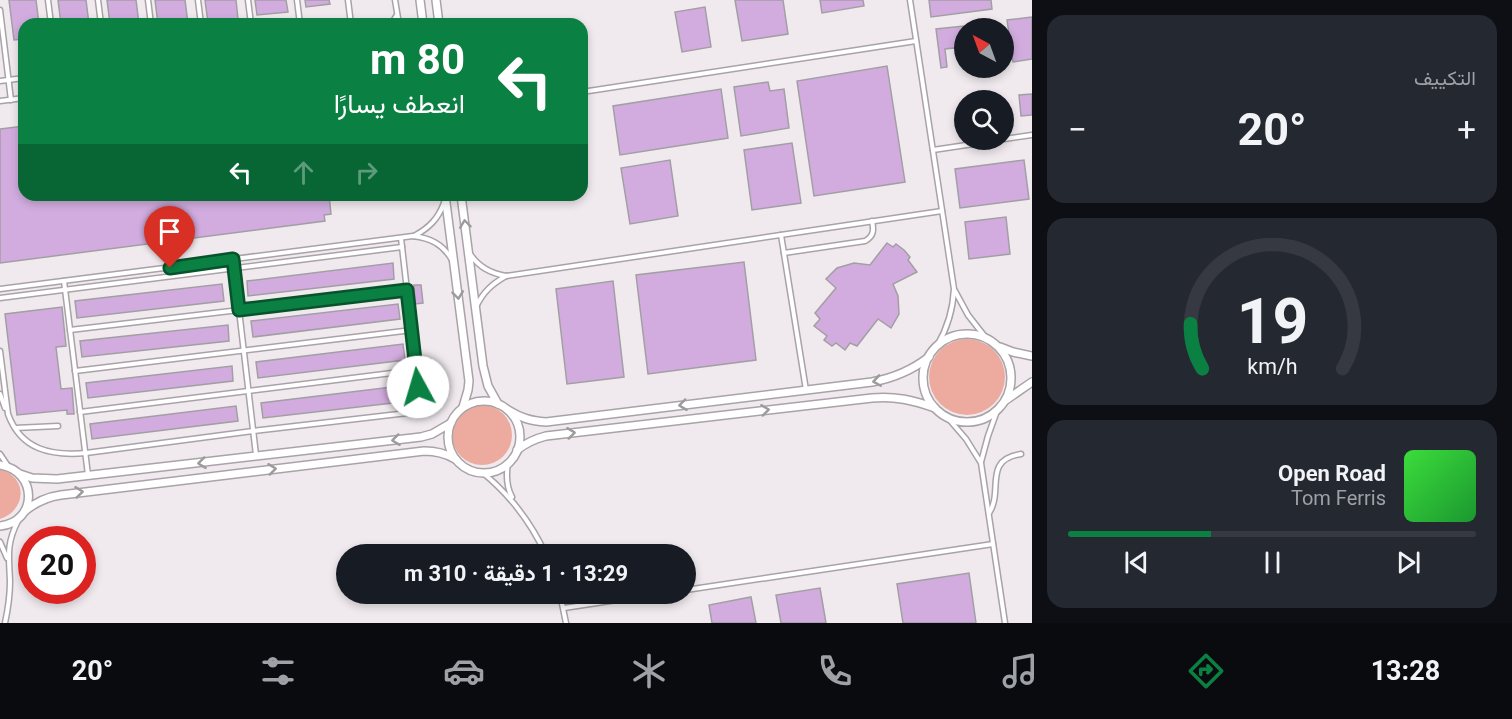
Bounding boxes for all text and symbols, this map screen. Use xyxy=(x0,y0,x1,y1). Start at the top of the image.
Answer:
north arrow xyxy=(954,18,1014,78)
map controls xyxy=(954,18,1014,150)
text: 80 m xyxy=(370,35,465,84)
icon: left xyxy=(486,42,564,120)
text: التكييف xyxy=(1414,66,1476,90)
text: انعطف يسارًا xyxy=(334,88,465,120)
button: search xyxy=(954,90,1014,150)
text: 20° xyxy=(1237,103,1307,156)
text: − xyxy=(1068,110,1087,149)
text: + xyxy=(1457,110,1476,149)
icon: left xyxy=(224,156,257,189)
icon: ahead xyxy=(287,156,320,189)
icon: right xyxy=(350,156,383,189)
pin xyxy=(144,206,195,268)
icon: arrive xyxy=(153,215,186,248)
one-way arrow xyxy=(459,220,471,229)
text: 19 xyxy=(1236,285,1308,358)
one-way arrow xyxy=(451,290,464,299)
text: km/h xyxy=(1247,354,1297,379)
position arrow xyxy=(386,355,450,419)
one-way arrow xyxy=(872,375,881,387)
one-way arrow xyxy=(678,398,688,411)
one-way arrow xyxy=(760,405,769,417)
one-way arrow xyxy=(566,427,576,440)
one-way arrow xyxy=(391,433,400,446)
one-way arrow xyxy=(197,456,206,468)
text: Open Road xyxy=(1278,461,1386,486)
one-way arrow xyxy=(268,463,277,476)
text: Tom Ferris xyxy=(1291,486,1386,510)
one-way arrow xyxy=(74,487,83,499)
speed limit sign: 20 xyxy=(18,526,96,604)
icon: previous xyxy=(1120,546,1153,579)
icon: pause xyxy=(1256,546,1289,579)
icon: next xyxy=(1392,546,1425,579)
text: 13:29 · 1 دقيقة · 310 m xyxy=(404,561,628,586)
icon: filters xyxy=(257,650,299,692)
icon: car xyxy=(443,650,485,692)
icon: climate xyxy=(628,650,670,692)
icon: phone xyxy=(814,650,856,692)
icon: music xyxy=(999,650,1041,692)
icon: directions xyxy=(1185,650,1227,692)
text: 20° xyxy=(72,655,113,687)
text: 13:28 xyxy=(1371,655,1440,687)

